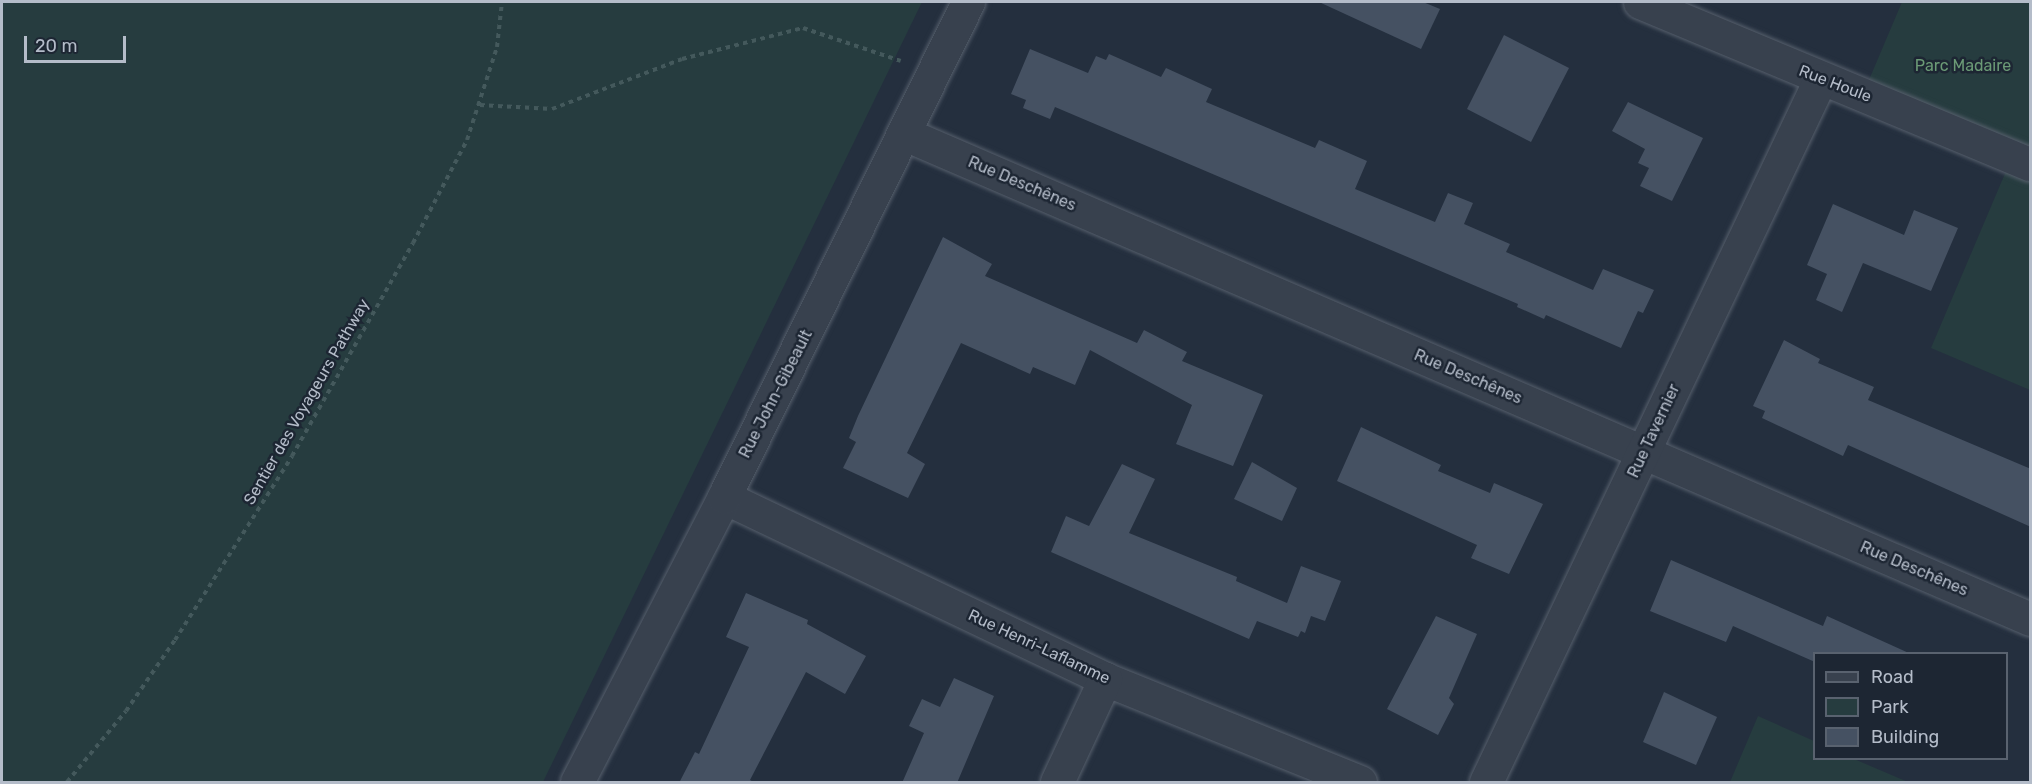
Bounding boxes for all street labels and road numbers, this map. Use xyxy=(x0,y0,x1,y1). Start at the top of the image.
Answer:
street label: Rue Houle xyxy=(1796,61,1874,107)
street label: Rue Deschênes xyxy=(965,153,1079,215)
street label: Sentier des Voyageurs Pathway xyxy=(240,295,374,509)
street label: Rue John-Gibeault xyxy=(735,327,817,461)
street label: Rue Deschênes xyxy=(1411,346,1525,408)
street label: Rue Tavernier xyxy=(1624,381,1684,481)
street label: Rue Deschênes xyxy=(1857,538,1971,600)
street label: Rue Henri-Laflamme xyxy=(965,606,1113,688)

